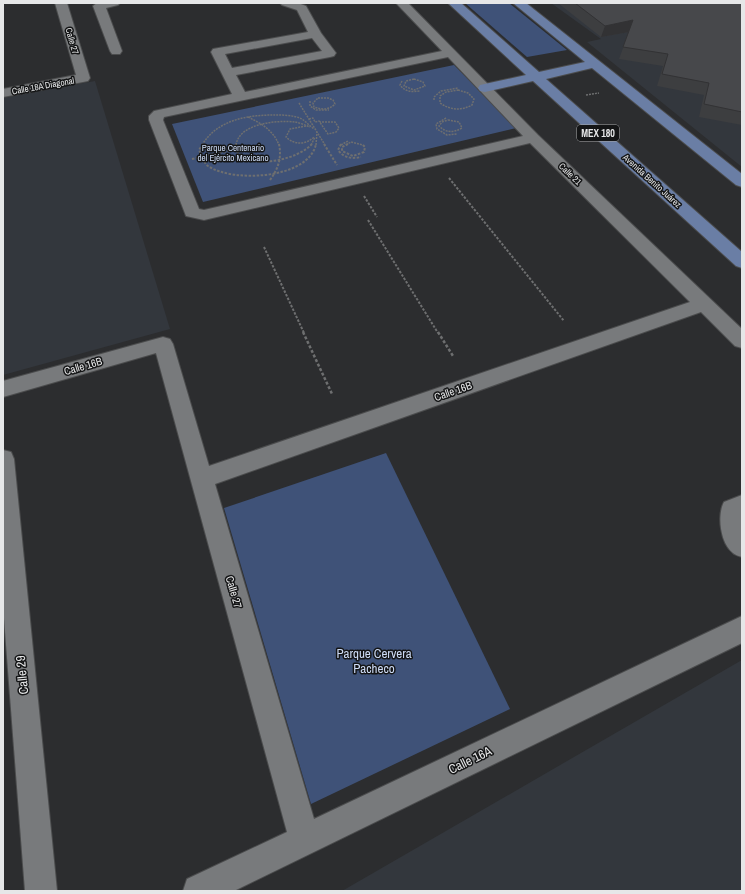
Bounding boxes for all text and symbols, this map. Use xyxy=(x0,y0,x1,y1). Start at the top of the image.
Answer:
street label: Calle 27 xyxy=(63,26,81,56)
street label: Calle 18A Diagonal xyxy=(11,75,76,97)
road number: MEX 180 xyxy=(577,125,619,141)
park label: Parque Centenario del Ejército Mexicano xyxy=(198,142,268,164)
street label: Avenida Benito Juárez xyxy=(620,151,684,211)
street label: Calle 21 xyxy=(556,160,584,188)
street label: Calle 16B xyxy=(62,354,104,378)
street label: Calle 16B xyxy=(432,378,474,404)
street label: Calle 27 xyxy=(223,574,245,610)
park label: Parque Cervera Pacheco xyxy=(336,645,412,677)
street label: Calle 29 xyxy=(12,655,32,695)
street label: Calle 16A xyxy=(446,742,495,778)

